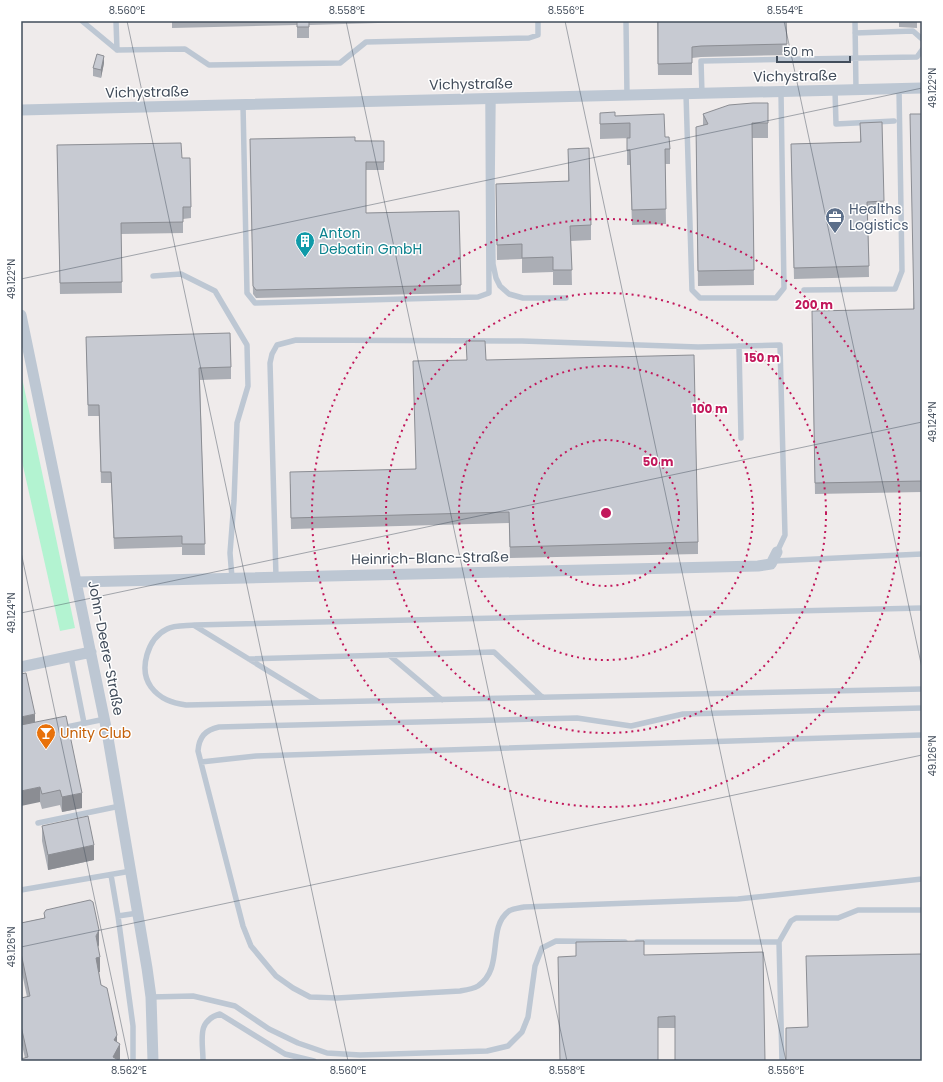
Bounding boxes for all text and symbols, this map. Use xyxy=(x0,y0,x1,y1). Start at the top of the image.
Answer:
text: 8.560°E xyxy=(109,3,145,18)
text: 8.558°E xyxy=(329,3,365,18)
text: 8.556°E xyxy=(548,3,584,18)
text: 8.554°E xyxy=(767,3,803,18)
scale bar xyxy=(777,38,850,64)
text: 50 m xyxy=(783,43,814,60)
street label: Vichystraße xyxy=(753,65,837,87)
text: 49.122°N xyxy=(925,68,940,108)
street label: Vichystraße xyxy=(429,73,513,95)
street label: Vichystraße xyxy=(105,81,189,103)
place label: Healths Logistics xyxy=(849,199,909,235)
office icon: Healths Logistics xyxy=(824,206,846,234)
place label: Anton Debatin GmbH xyxy=(319,223,422,259)
building icon: Anton Debatin GmbH xyxy=(294,230,316,258)
text: 49.122°N xyxy=(4,259,19,299)
text: 200 m xyxy=(795,296,833,313)
text: 150 m xyxy=(744,349,780,366)
text: 100 m xyxy=(692,400,728,417)
text: 49.124°N xyxy=(925,401,940,443)
text: 50 m xyxy=(643,453,674,470)
centre of rings xyxy=(599,506,613,520)
street label: Heinrich-Blanc-Straße xyxy=(351,547,509,569)
street label: John-Deere-Straße xyxy=(83,579,129,718)
text: 49.124°N xyxy=(4,592,19,634)
bar icon: Unity Club xyxy=(35,722,57,750)
place label: Unity Club xyxy=(60,723,131,743)
text: 49.126°N xyxy=(925,735,940,777)
text: 49.126°N xyxy=(4,926,19,968)
text: 8.562°E xyxy=(111,1063,147,1078)
text: 8.560°E xyxy=(330,1063,366,1078)
text: 8.558°E xyxy=(549,1063,585,1078)
text: 8.556°E xyxy=(768,1063,804,1078)

